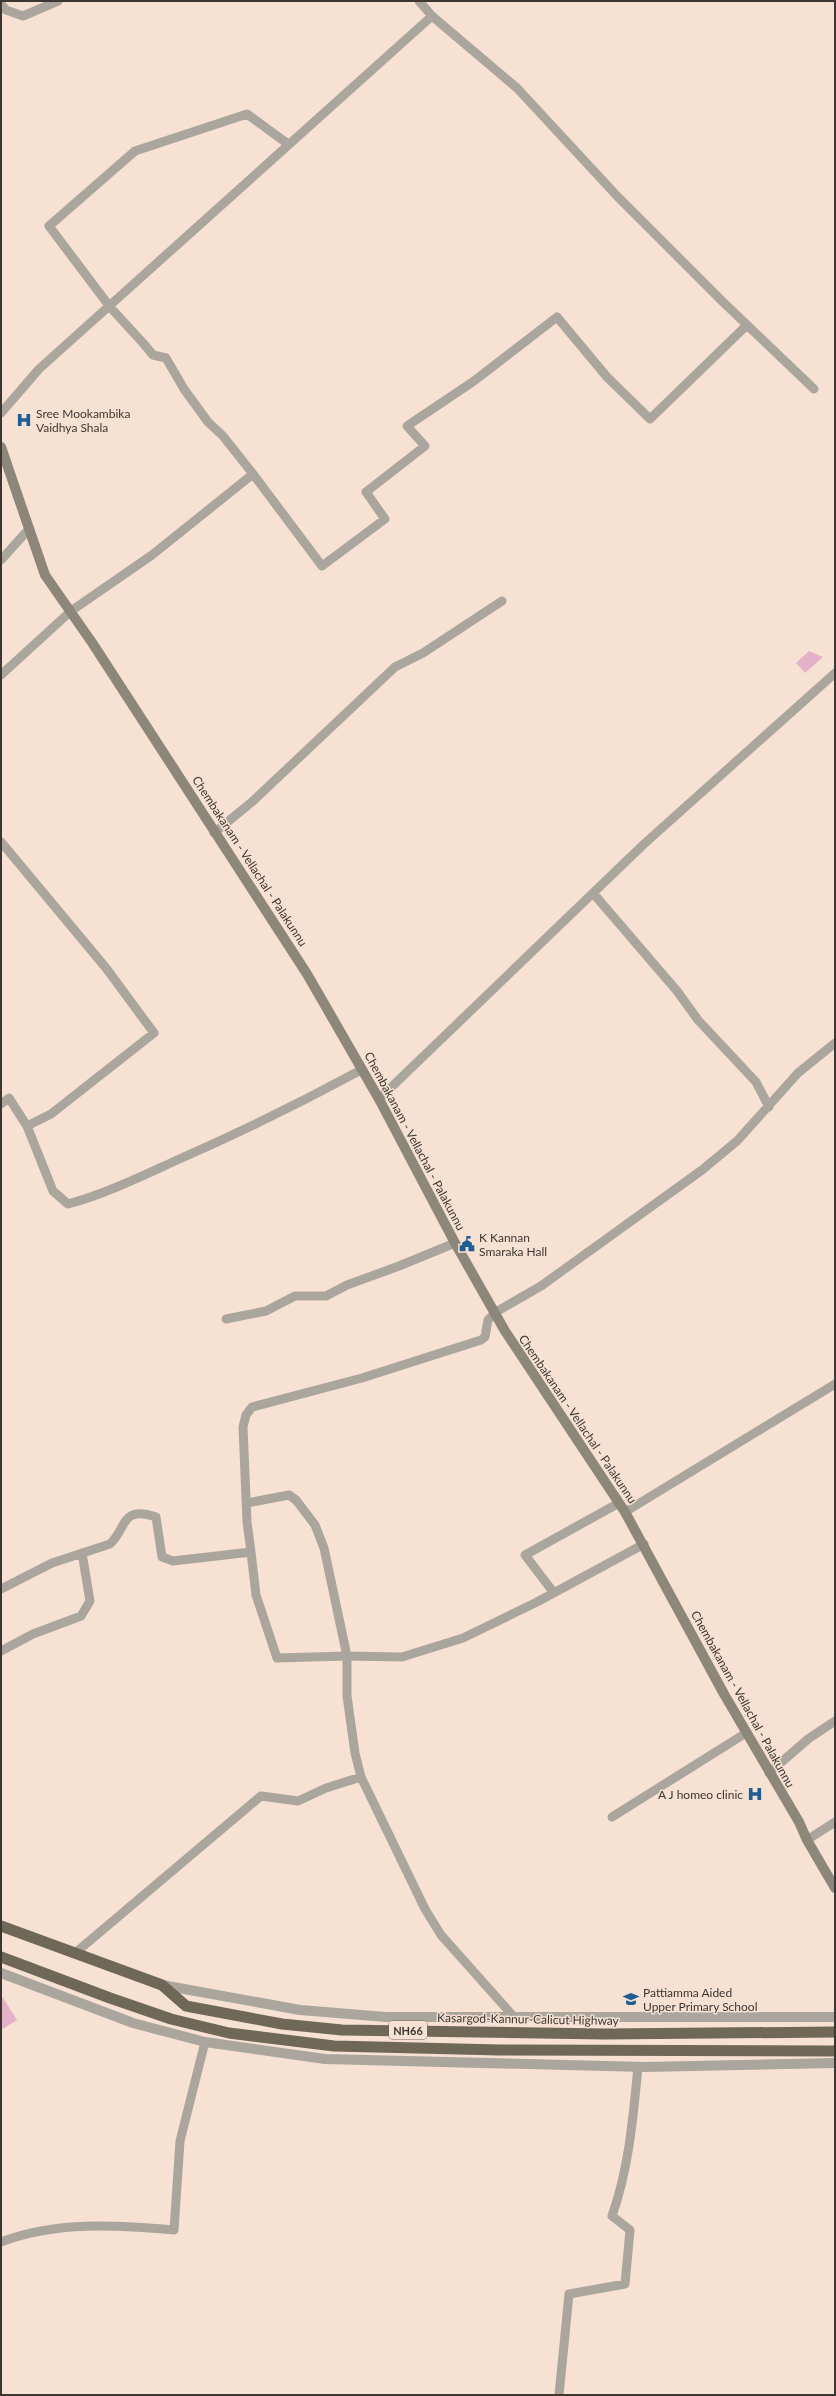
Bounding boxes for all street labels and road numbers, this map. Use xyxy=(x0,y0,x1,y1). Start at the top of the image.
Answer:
street label: Chembakanam - Vellachal - Palakunnu xyxy=(189,773,311,949)
street label: Chembakanam - Vellachal - Palakunnu xyxy=(361,1049,469,1233)
street label: Chembakanam - Vellachal - Palakunnu xyxy=(516,1332,640,1506)
street label: Chembakanam - Vellachal - Palakunnu xyxy=(688,1608,798,1790)
street label: Kasargod-Kannur-Calicut Highway xyxy=(437,2010,620,2028)
road number: NH66 xyxy=(389,2021,427,2039)

